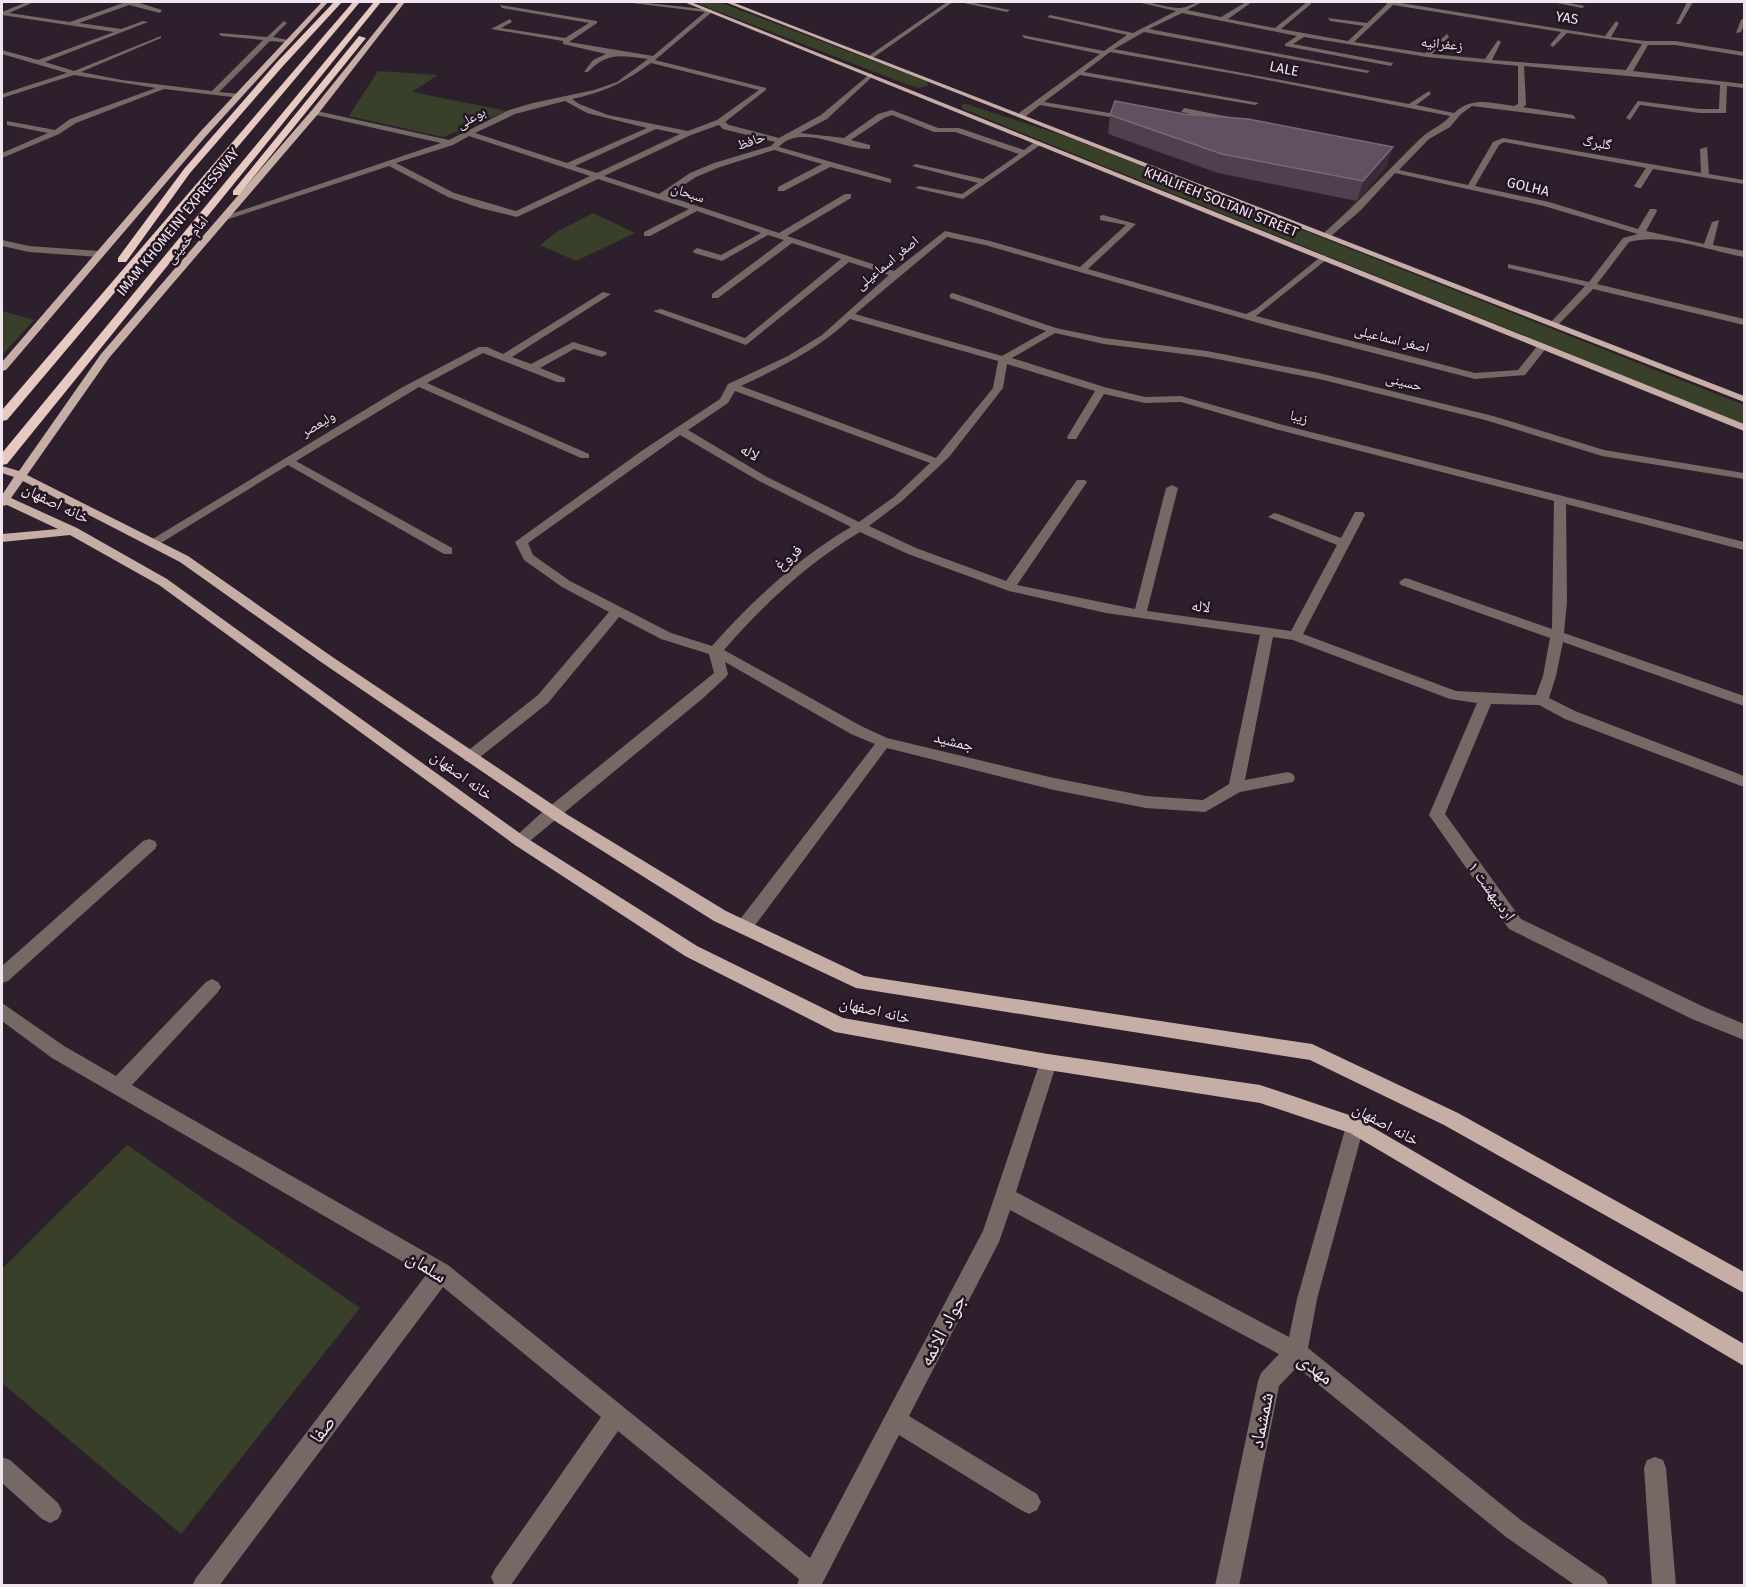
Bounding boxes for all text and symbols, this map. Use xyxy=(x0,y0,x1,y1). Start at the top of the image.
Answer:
street label: YAS xyxy=(1554,8,1580,28)
street label: زعفرانیه xyxy=(1420,33,1464,55)
street label: LALE xyxy=(1268,58,1300,80)
street label: بوعلی xyxy=(454,103,489,133)
street label: حافظ xyxy=(734,128,768,154)
street label: گلبرگ xyxy=(1581,132,1613,154)
street label: IMAM KHOMEINI EXPRESSWAY xyxy=(113,144,243,299)
street label: KHALIFEH SOLTANI STREET xyxy=(1141,163,1301,241)
street label: GOLHA xyxy=(1505,174,1551,200)
street label: سبحان xyxy=(669,179,707,207)
street label: امام خمینی xyxy=(162,213,213,268)
street label: اصغر اسماعیلی xyxy=(852,232,922,294)
street label: اصغر اسماعیلی xyxy=(1353,321,1431,357)
street label: حسینی xyxy=(1384,369,1424,395)
street label: ولیعصر xyxy=(297,407,338,441)
street label: زیبا xyxy=(1288,407,1310,427)
street label: لاله xyxy=(737,439,763,465)
street label: خانه اصفهان xyxy=(19,479,93,528)
street label: فروغ xyxy=(770,540,806,575)
street label: لاله xyxy=(1190,595,1212,617)
street label: جمشید xyxy=(932,727,976,755)
street label: خانه اصفهان xyxy=(427,746,497,805)
street label: اردیبهشت ۱ xyxy=(1464,858,1520,924)
street label: خانه اصفهان xyxy=(837,993,912,1028)
street label: خانه اصفهان xyxy=(1349,1099,1422,1150)
street label: سلمان xyxy=(402,1244,452,1288)
street label: جواد الائمه xyxy=(913,1290,971,1370)
street label: مهدی xyxy=(1293,1347,1339,1389)
street label: شمشماد xyxy=(1244,1390,1278,1450)
street label: صفا xyxy=(304,1410,340,1448)

